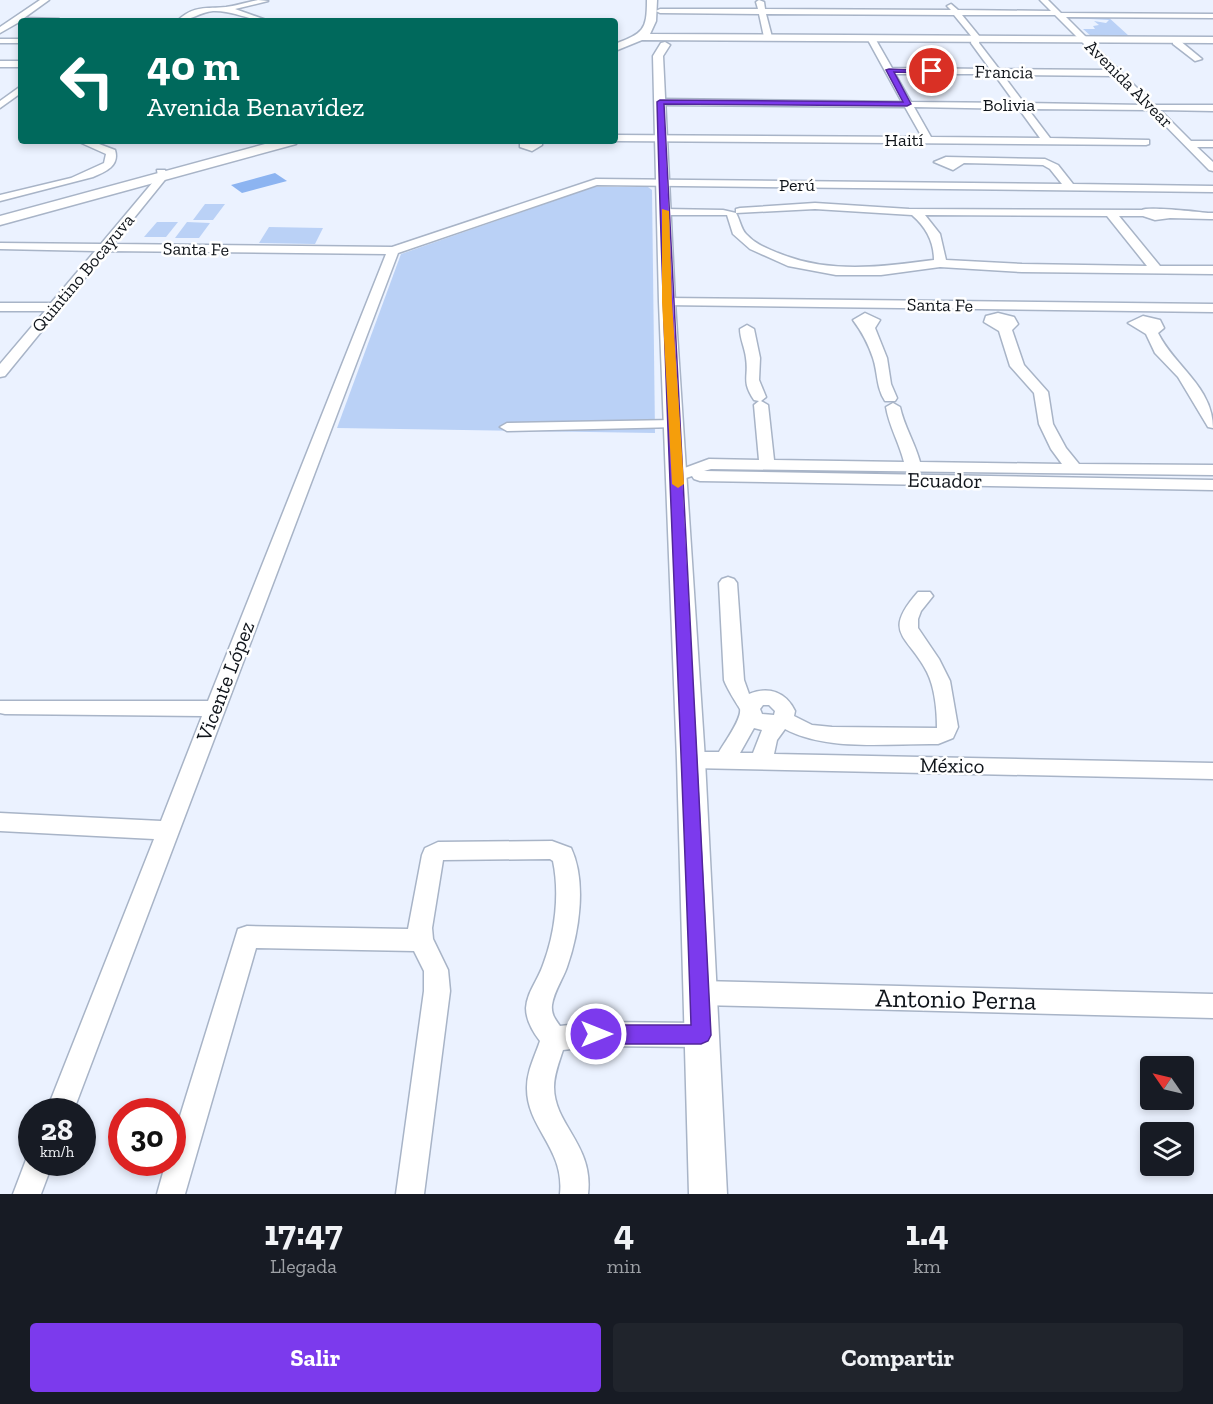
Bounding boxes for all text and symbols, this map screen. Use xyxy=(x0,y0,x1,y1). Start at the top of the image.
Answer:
street label: Avenida Alvear xyxy=(1080,35,1178,133)
text: 40 m xyxy=(147,40,240,91)
icon: left xyxy=(48,42,126,120)
pin xyxy=(906,45,957,96)
icon: arrive xyxy=(915,54,948,87)
street label: Francia xyxy=(974,60,1034,84)
text: Avenida Benavídez xyxy=(147,91,365,123)
street label: Bolivia xyxy=(983,94,1036,116)
street label: Haití xyxy=(885,129,923,151)
street label: Perú xyxy=(779,174,815,196)
street label: Quintino Bocayuva xyxy=(27,209,139,337)
street label: Santa Fe xyxy=(163,237,229,261)
street label: Santa Fe xyxy=(907,293,973,317)
street label: Ecuador xyxy=(907,467,983,493)
street label: Vicente López xyxy=(190,617,259,745)
street label: México xyxy=(919,752,985,778)
street label: Antonio Perna xyxy=(875,982,1037,1016)
position arrow xyxy=(564,1002,628,1066)
north arrow xyxy=(1140,1056,1194,1110)
map controls xyxy=(1140,1056,1194,1176)
speed limit sign: 30 xyxy=(108,1098,186,1176)
text: 28 xyxy=(41,1112,73,1148)
button: layers xyxy=(1140,1122,1194,1176)
text: km/h xyxy=(40,1143,74,1161)
text: 17:47 xyxy=(264,1211,343,1254)
text: 4 xyxy=(614,1211,634,1254)
text: 1.4 xyxy=(905,1211,949,1254)
text: Llegada xyxy=(270,1254,337,1278)
text: min xyxy=(607,1254,641,1278)
text: km xyxy=(913,1254,941,1278)
button: Salir xyxy=(30,1323,601,1392)
button: Compartir xyxy=(613,1323,1183,1392)

